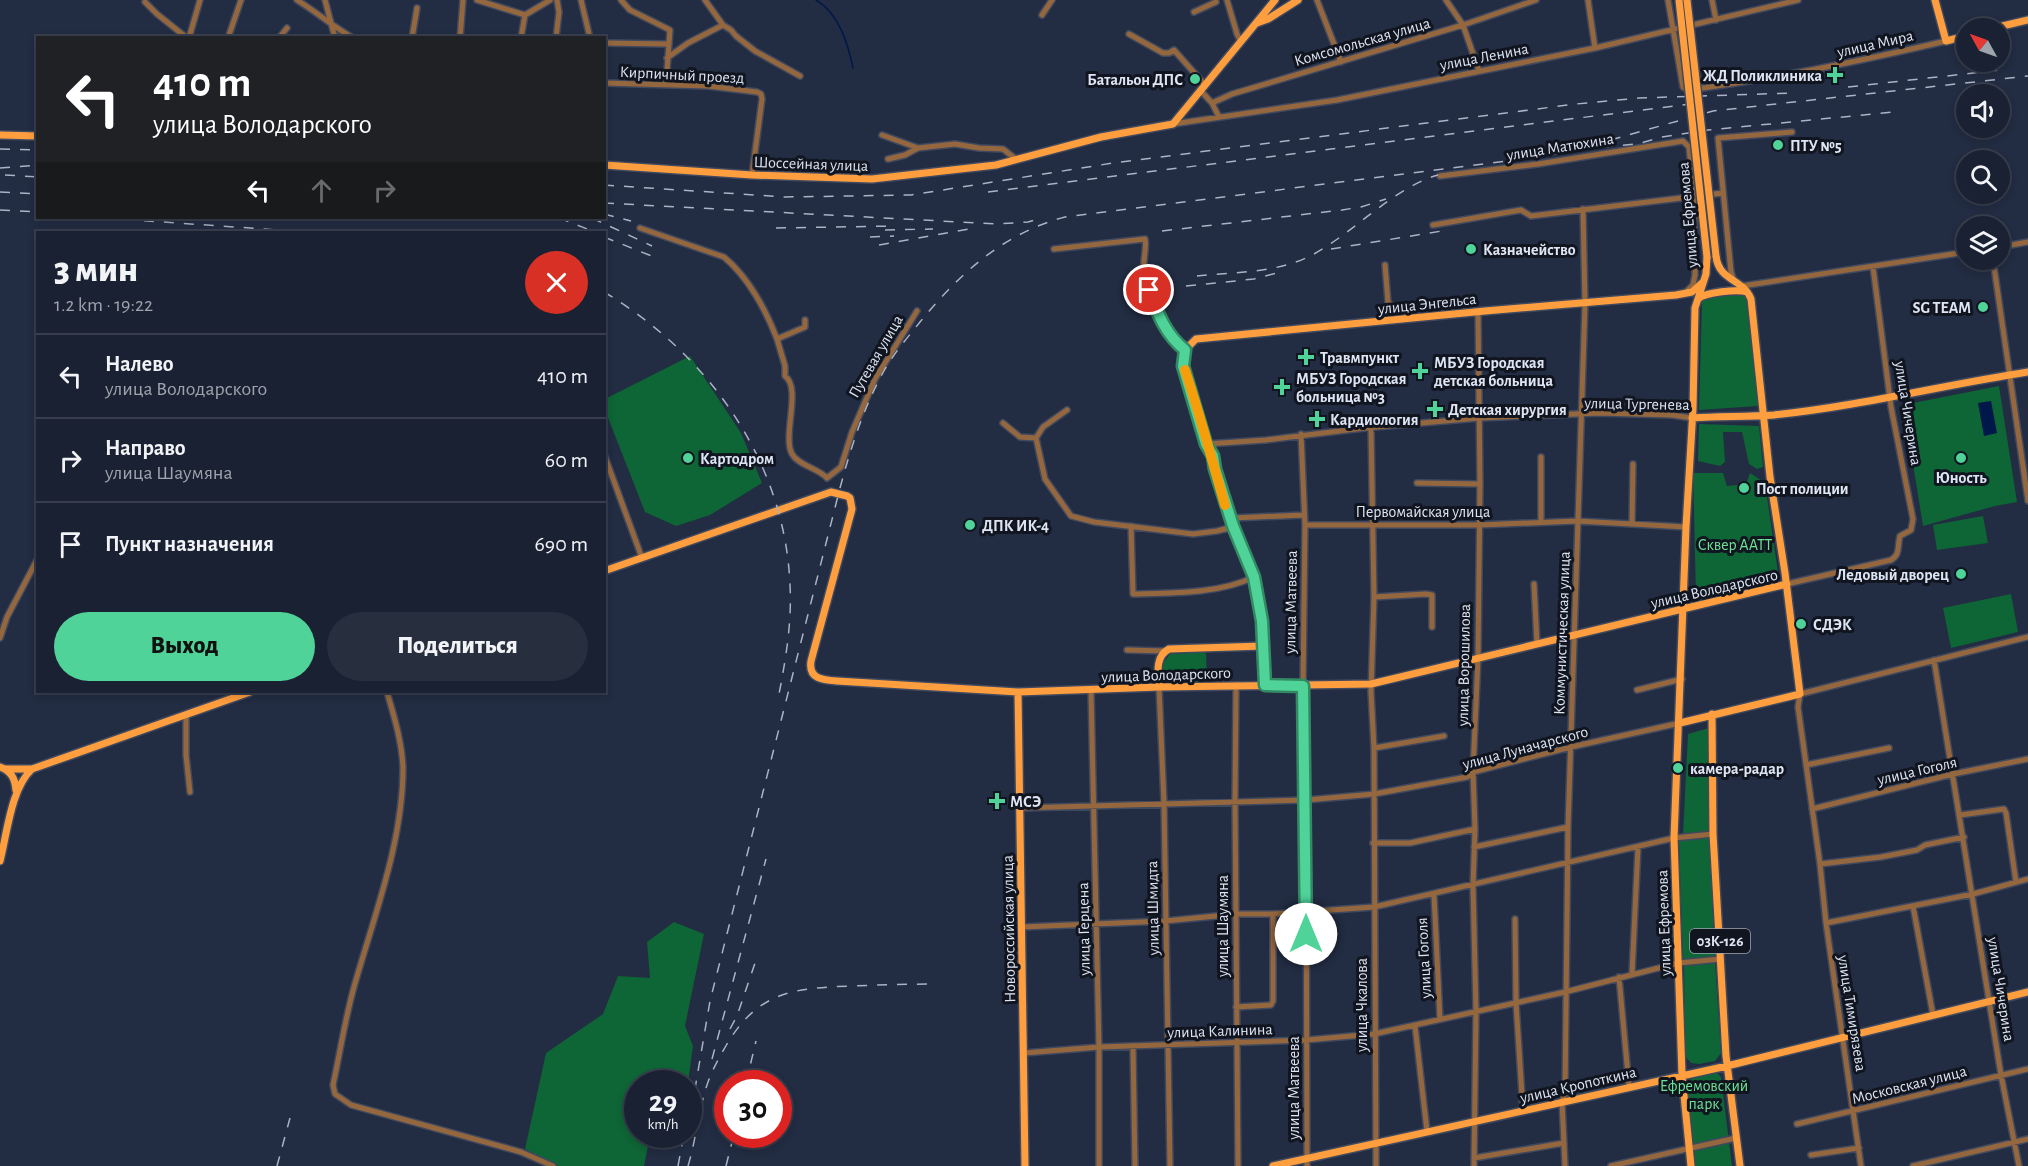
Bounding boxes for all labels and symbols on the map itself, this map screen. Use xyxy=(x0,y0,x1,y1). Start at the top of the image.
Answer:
street label: Комсомольская улица xyxy=(1292,15,1432,70)
north arrow xyxy=(1956,18,2010,72)
street label: улица Мира xyxy=(1835,27,1915,62)
street label: улица Ленина xyxy=(1438,41,1530,75)
street label: Кирпичный проезд xyxy=(619,64,745,86)
marker: ЖД Поликлиника xyxy=(1826,66,1844,84)
place label: ЖД Поликлиника xyxy=(1703,68,1822,84)
place label: Батальон ДПС xyxy=(1087,72,1183,88)
marker: Батальон ДПС xyxy=(1188,72,1202,86)
street label: улица Матюхина xyxy=(1504,131,1615,165)
marker: ПТУ №5 xyxy=(1771,138,1785,152)
place label: ПТУ №5 xyxy=(1790,138,1842,154)
street label: Шоссейная улица xyxy=(753,154,869,175)
street label: улица Ефремова xyxy=(1675,161,1702,269)
marker: Казначейство xyxy=(1464,242,1478,256)
place label: Казначейство xyxy=(1483,242,1576,258)
pin xyxy=(1123,264,1174,315)
street label: улица Энгельса xyxy=(1376,291,1477,318)
place label: SG TEAM xyxy=(1913,300,1971,316)
marker: SG TEAM xyxy=(1976,300,1990,314)
street label: Путевая улица xyxy=(846,312,907,401)
marker: Травмпункт xyxy=(1297,348,1315,366)
place label: Травмпункт xyxy=(1320,350,1400,367)
place label: МБУЗ Городская детская больница xyxy=(1434,355,1554,389)
street label: улица Чичерина xyxy=(1891,359,1924,467)
marker: МБУЗ Городская детская больница xyxy=(1411,362,1429,380)
place label: МБУЗ Городская больница №3 xyxy=(1296,371,1406,405)
marker: МБУЗ Городская больница №3 xyxy=(1273,378,1291,396)
street label: улица Тургенева xyxy=(1583,395,1690,414)
marker: Детская хирургия xyxy=(1426,400,1444,418)
place label: Детская хирургия xyxy=(1448,402,1567,419)
marker: Кардиология xyxy=(1308,410,1326,428)
place label: Кардиология xyxy=(1330,412,1419,428)
marker: Картодром xyxy=(681,451,695,465)
place label: Картодром xyxy=(700,451,774,467)
marker: Юность xyxy=(1954,451,1968,465)
place label: Юность xyxy=(1935,470,1987,486)
marker: Пост полиции xyxy=(1737,481,1751,495)
place label: Пост полиции xyxy=(1756,481,1849,497)
street label: Первомайская улица xyxy=(1356,504,1490,521)
marker: ДПК ИК-4 xyxy=(963,518,977,532)
place label: ДПК ИК-4 xyxy=(982,518,1049,534)
park label: Сквер ААТТ xyxy=(1698,537,1773,553)
street label: улица Матвеева xyxy=(1282,550,1301,655)
street label: Коммунистическая улица xyxy=(1551,551,1574,715)
street label: улица Володарского xyxy=(1648,567,1780,613)
place label: Ледовый дворец xyxy=(1837,567,1949,583)
marker: Ледовый дворец xyxy=(1954,567,1968,581)
street label: улица Ворошилова xyxy=(1455,604,1474,727)
marker: СДЭК xyxy=(1794,617,1808,631)
place label: СДЭК xyxy=(1813,617,1852,633)
street label: улица Володарского xyxy=(1100,665,1231,686)
street label: улица Луначарского xyxy=(1460,723,1590,774)
street label: улица Гоголя xyxy=(1875,754,1959,789)
marker: камера-радар xyxy=(1671,761,1685,775)
place label: камера-радар xyxy=(1690,761,1784,777)
marker: МСЭ xyxy=(988,792,1006,810)
place label: МСЭ xyxy=(1010,794,1041,810)
street label: Новороссийская улица xyxy=(1000,855,1019,1003)
street label: улица Шмидта xyxy=(1144,861,1163,956)
street label: улица Ефремова xyxy=(1654,870,1675,977)
street label: улица Шаумяна xyxy=(1215,875,1232,978)
street label: улица Герцена xyxy=(1075,882,1094,977)
position arrow xyxy=(1274,902,1338,966)
street label: улица Гоголя xyxy=(1414,917,1435,1000)
road number: 03К-126 xyxy=(1690,929,1750,953)
street label: улица Чичерина xyxy=(1984,935,2017,1043)
street label: улица Тимирязева xyxy=(1834,953,1869,1073)
street label: улица Чкалова xyxy=(1354,958,1371,1053)
street label: улица Калинина xyxy=(1166,1021,1273,1042)
street label: улица Матвеева xyxy=(1286,1036,1303,1141)
street label: Московская улица xyxy=(1850,1063,1968,1108)
street label: улица Кропоткина xyxy=(1518,1064,1638,1107)
speed limit sign: 30 xyxy=(714,1070,792,1148)
park label: Ефремовский парк xyxy=(1660,1078,1748,1112)

